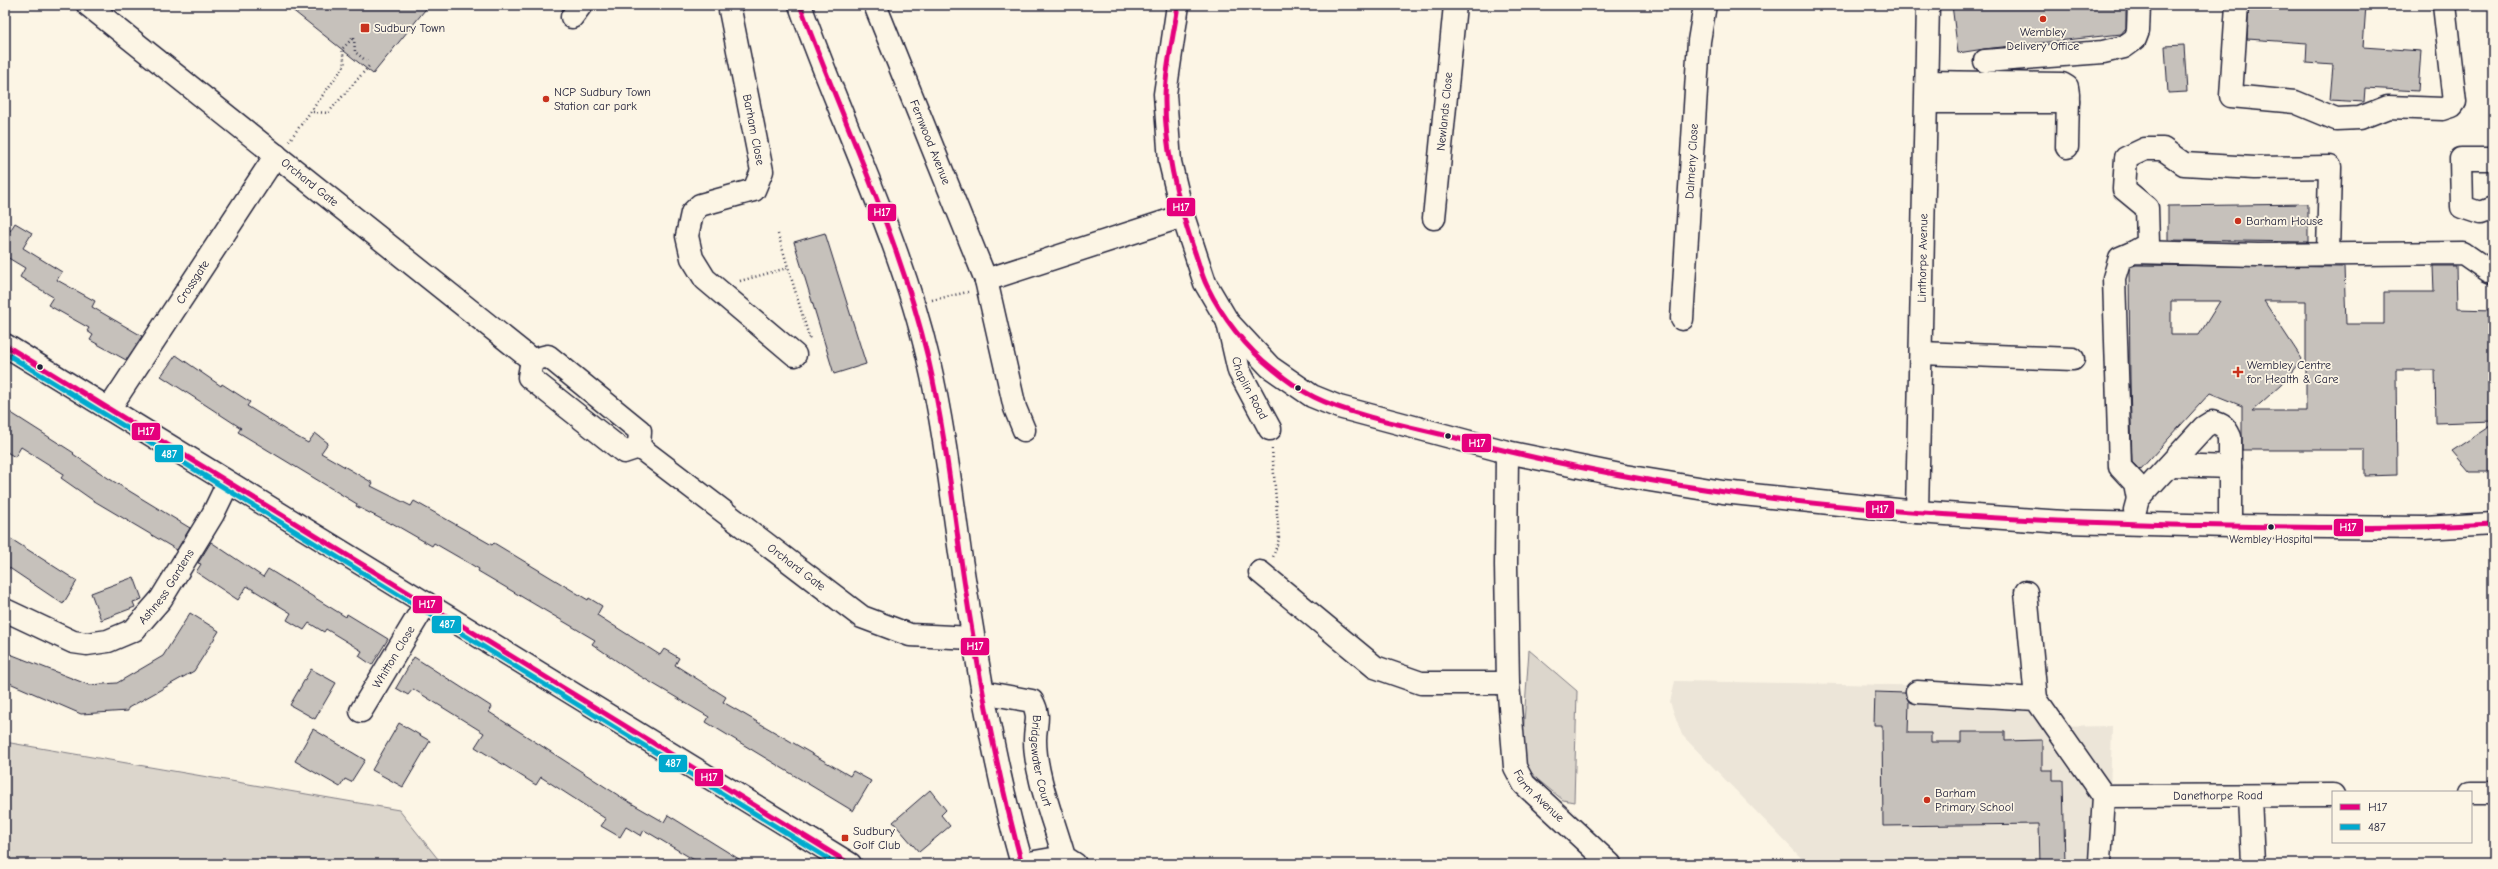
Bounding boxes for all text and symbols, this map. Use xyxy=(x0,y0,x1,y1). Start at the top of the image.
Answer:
marker: Wembley Delivery Office xyxy=(2038,14,2048,24)
place label: Sudbury Town xyxy=(374,21,445,35)
marker: Sudbury Town xyxy=(359,22,371,34)
place label: Wembley Delivery Office xyxy=(2007,25,2079,53)
street label: Newlands Close xyxy=(1434,71,1455,152)
place label: NCP Sudbury Town Station car park xyxy=(554,85,651,113)
street label: Barham Close xyxy=(740,93,768,166)
marker: NCP Sudbury Town Station car park xyxy=(541,94,551,104)
street label: Fernwood Avenue xyxy=(907,98,954,187)
street label: Dalmeny Close xyxy=(1682,123,1701,199)
street label: Orchard Gate xyxy=(278,155,341,209)
line badge: H17 xyxy=(1166,197,1196,217)
text: H17 xyxy=(1172,201,1190,214)
line badge: H17 xyxy=(867,203,897,222)
text: H17 xyxy=(873,206,891,219)
street label: Linthorpe Avenue xyxy=(1915,213,1930,303)
place label: Barham House xyxy=(2246,214,2323,228)
marker: Barham House xyxy=(2233,216,2243,226)
street label: Crossgate xyxy=(173,257,212,307)
street label: Chaplin Road xyxy=(1229,355,1271,422)
place label: Wembley Centre for Health & Care xyxy=(2246,358,2338,386)
unlabelled marker xyxy=(35,362,45,372)
marker: Wembley Centre for Health & Care xyxy=(2232,366,2244,378)
unlabelled marker xyxy=(1293,383,1303,393)
line badge: H17 xyxy=(131,422,161,441)
text: H17 xyxy=(137,425,155,438)
unlabelled marker xyxy=(1443,431,1453,441)
line badge: H17 xyxy=(1461,433,1492,453)
text: H17 xyxy=(1468,437,1486,450)
line badge: 487 xyxy=(154,444,184,463)
text: 487 xyxy=(161,448,177,461)
line badge: H17 xyxy=(1865,500,1895,519)
text: H17 xyxy=(1871,503,1889,516)
line badge: H17 xyxy=(2333,518,2364,537)
text: H17 xyxy=(2339,521,2357,534)
marker: Wembley Hospital xyxy=(2266,522,2276,532)
place label: Wembley Hospital xyxy=(2229,533,2313,546)
street label: Orchard Gate xyxy=(765,540,828,594)
street label: Ashness Gardens xyxy=(135,546,197,627)
line badge: H17 xyxy=(412,595,443,614)
text: H17 xyxy=(418,598,436,611)
line badge: 487 xyxy=(431,615,462,634)
text: 487 xyxy=(439,618,455,631)
street label: Whitton Close xyxy=(369,623,418,691)
line badge: H17 xyxy=(960,637,990,656)
text: H17 xyxy=(966,640,984,653)
street label: Bridgewater Court xyxy=(1028,715,1055,809)
line badge: 487 xyxy=(658,754,688,773)
text: 487 xyxy=(665,757,681,770)
street label: Farm Avenue xyxy=(1511,767,1567,825)
line badge: H17 xyxy=(694,768,724,787)
text: H17 xyxy=(700,771,718,784)
place label: Barham Primary School xyxy=(1935,786,2014,814)
street label: Danethorpe Road xyxy=(2173,788,2263,803)
legend xyxy=(2332,791,2472,843)
marker: Barham Primary School xyxy=(1922,795,1932,805)
text: H17 xyxy=(2368,800,2387,814)
text: 487 xyxy=(2368,820,2386,834)
place label: Sudbury Golf Club xyxy=(853,824,900,852)
marker: Sudbury Golf Club xyxy=(840,833,850,843)

